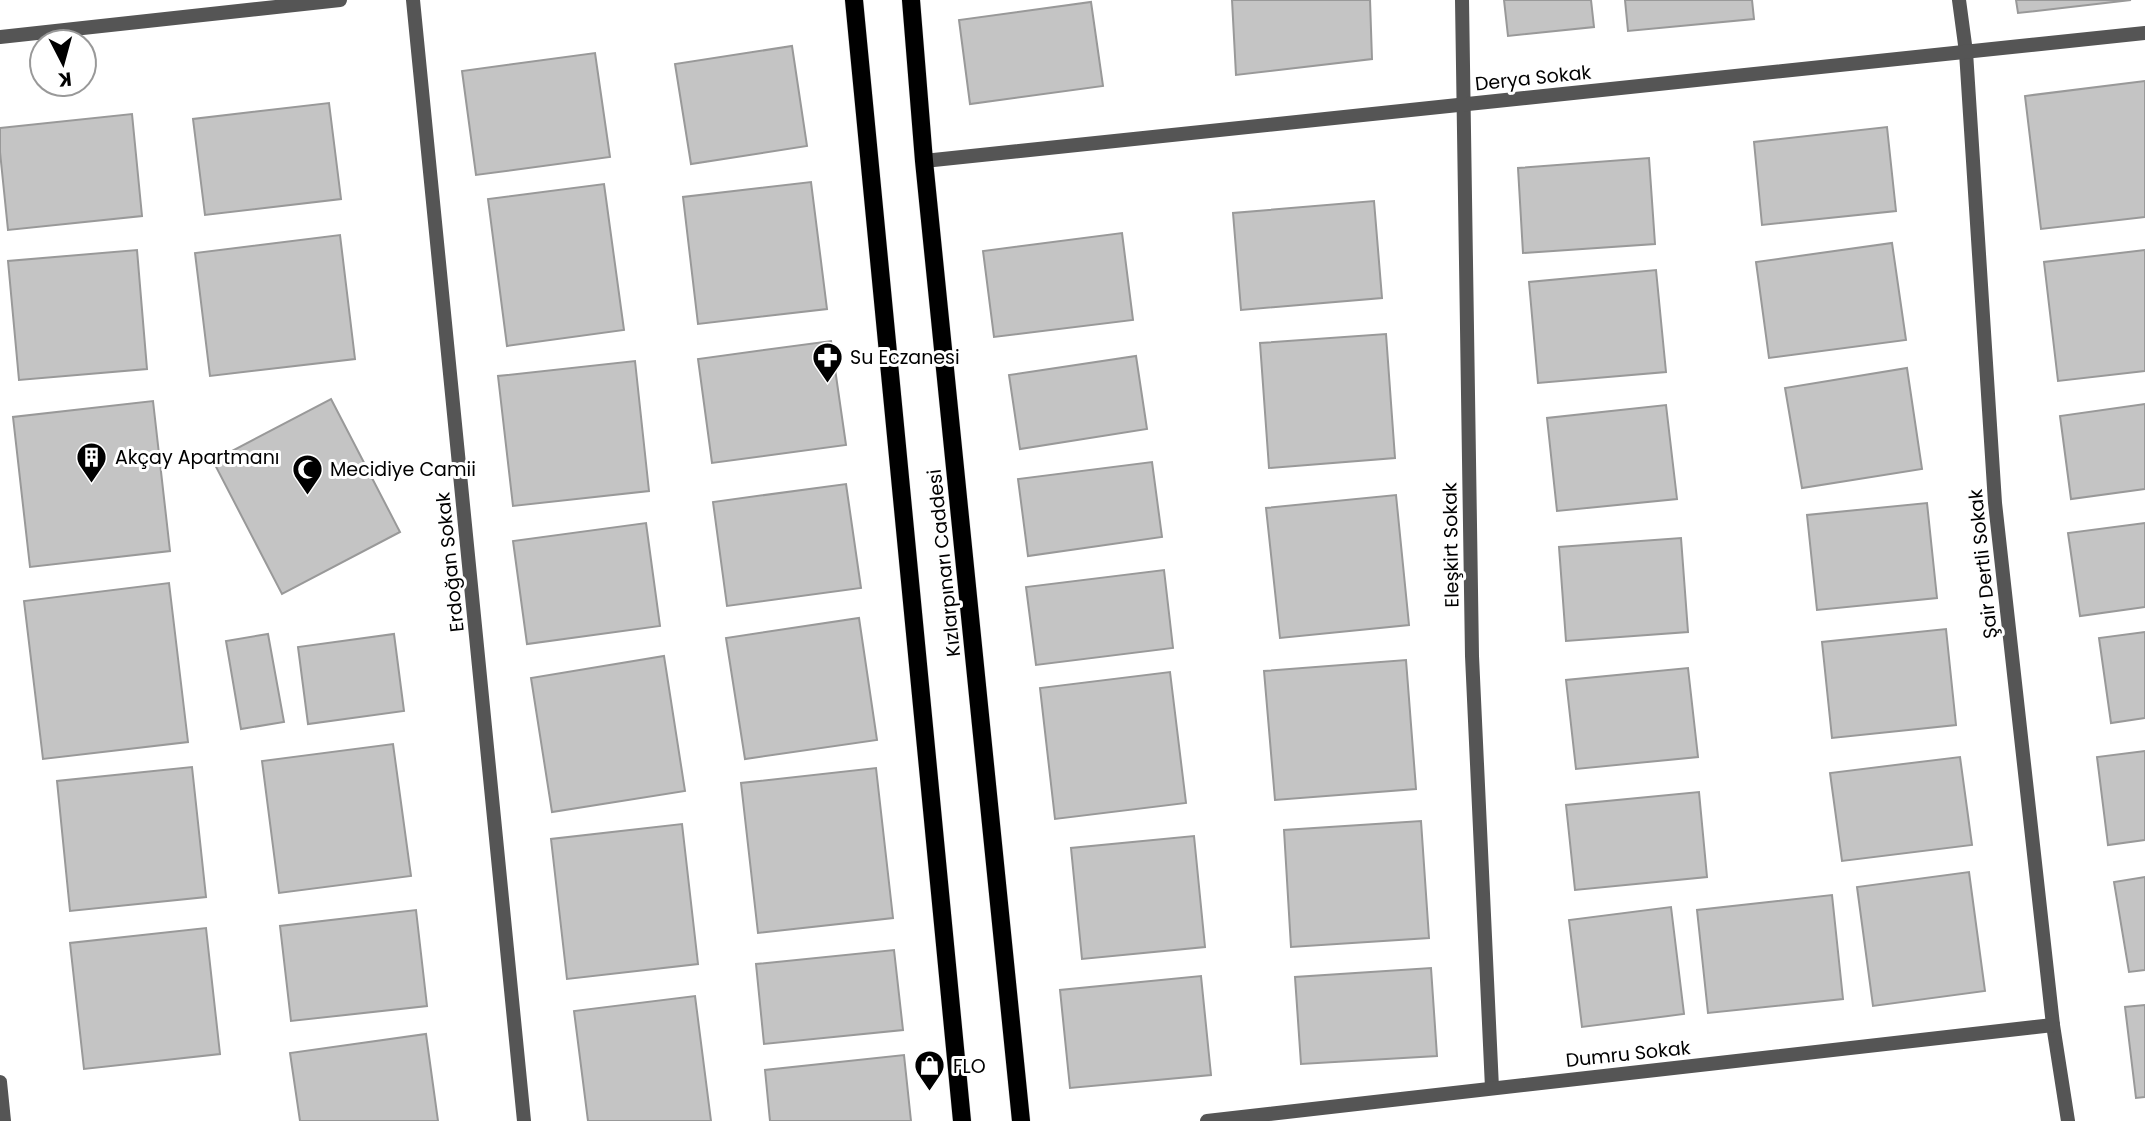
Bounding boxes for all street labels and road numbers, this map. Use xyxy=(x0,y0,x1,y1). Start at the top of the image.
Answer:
street label: Derya Sokak xyxy=(1474,58,1593,98)
street label: Kızlarpınarı Caddesi xyxy=(921,468,967,658)
street label: Eleşkirt Sokak xyxy=(1436,482,1466,608)
street label: Şair Dertli Sokak xyxy=(1962,488,2004,640)
street label: Erdoğan Sokak xyxy=(429,491,471,633)
street label: Dumru Sokak xyxy=(1564,1034,1692,1074)

